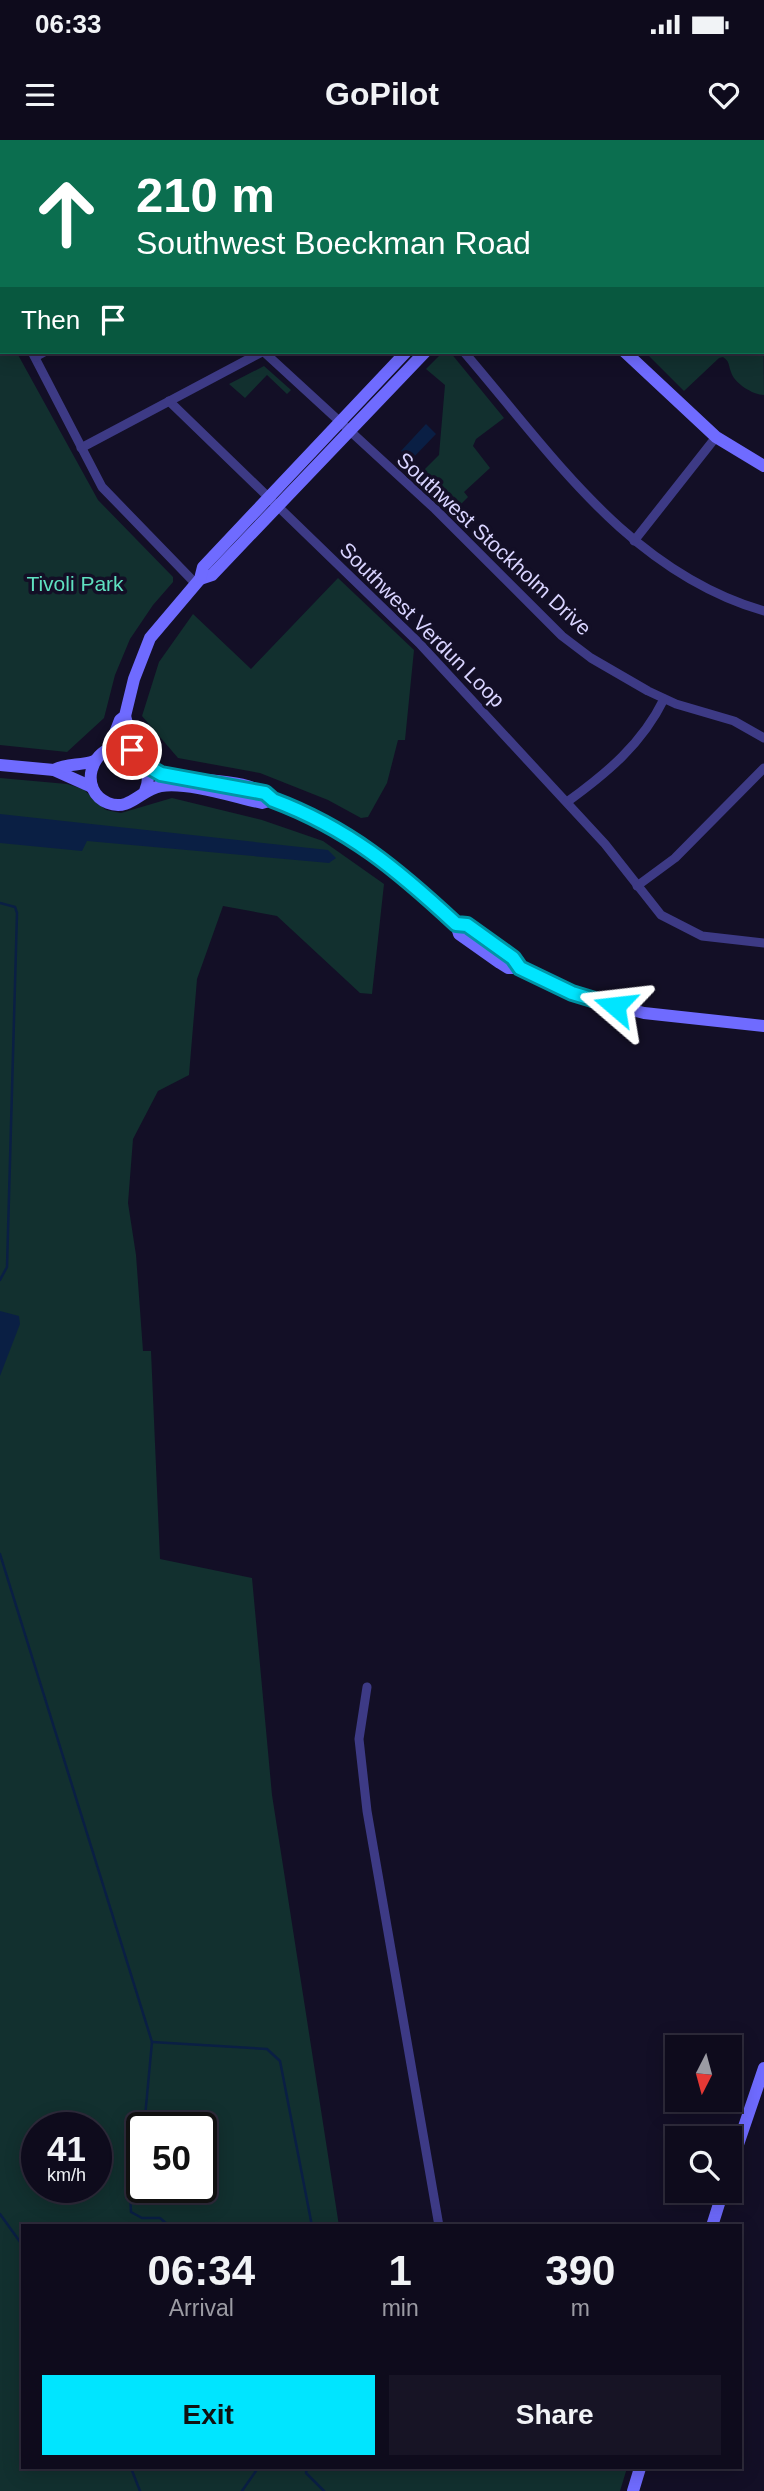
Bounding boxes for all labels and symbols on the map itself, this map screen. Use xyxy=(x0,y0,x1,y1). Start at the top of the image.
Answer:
street label: Southwest Stockholm Drive xyxy=(393,448,596,640)
street label: Southwest Verdun Loop xyxy=(335,538,509,712)
park label: Tivoli Park xyxy=(26,572,124,595)
pin xyxy=(102,720,162,780)
position arrow xyxy=(578,969,652,1043)
north arrow xyxy=(665,2035,742,2112)
speed limit sign: 50 xyxy=(126,2112,217,2203)

